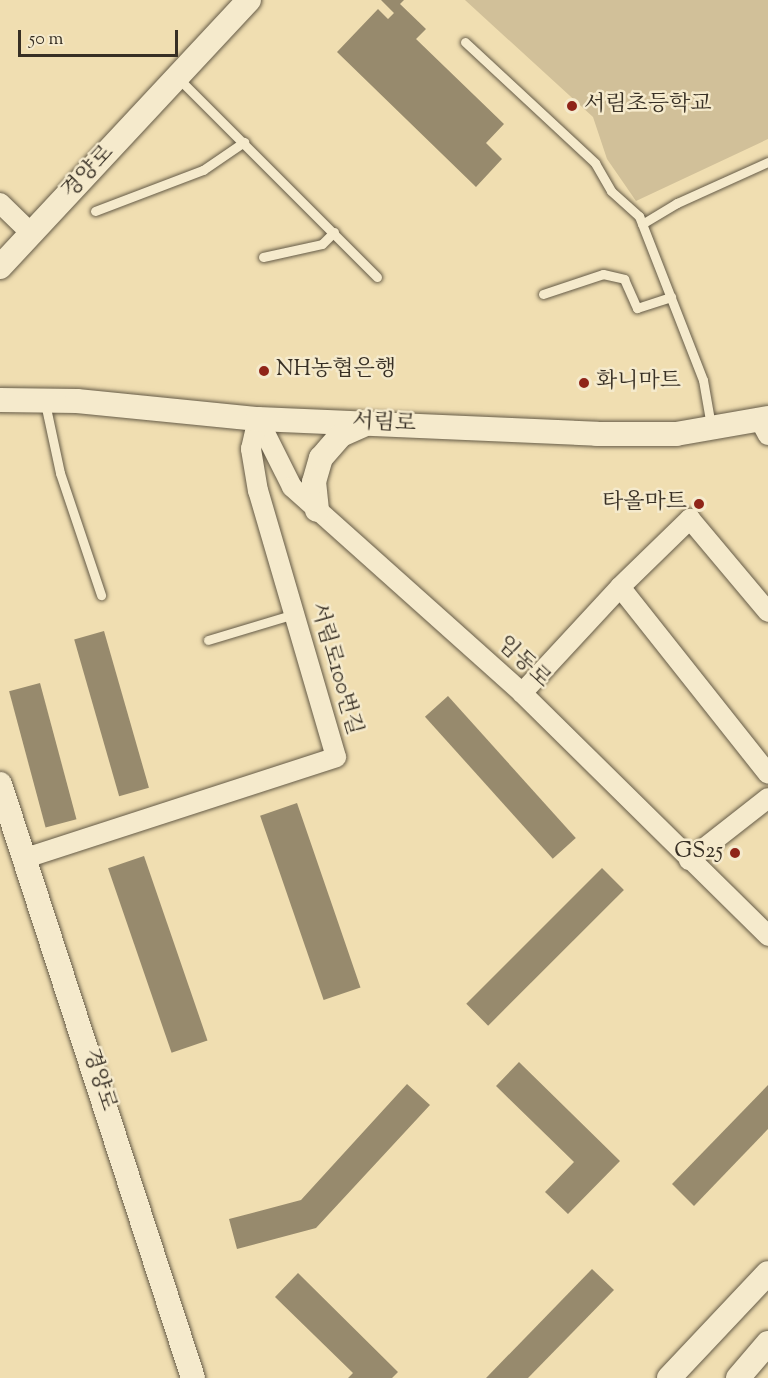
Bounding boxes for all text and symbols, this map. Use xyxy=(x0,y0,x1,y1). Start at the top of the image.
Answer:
scale bar xyxy=(21,18,182,56)
text: 50 m xyxy=(29,27,63,53)
place label: 서림초등학교 xyxy=(584,93,712,119)
marker: 서림초등학교 xyxy=(565,99,579,113)
street label: 경양로 xyxy=(58,141,120,205)
place label: NH농협은행 xyxy=(276,358,396,384)
marker: NH농협은행 xyxy=(257,364,271,378)
place label: 화니마트 xyxy=(596,370,681,396)
marker: 화니마트 xyxy=(577,376,591,390)
street label: 서림로 xyxy=(351,409,417,439)
place label: 타올마트 xyxy=(602,491,687,517)
marker: 타올마트 xyxy=(692,497,706,511)
street label: 서림로100번길 xyxy=(303,600,367,738)
street label: 임동로 xyxy=(491,632,555,694)
place label: GS25 xyxy=(674,840,723,866)
marker: GS25 xyxy=(728,846,742,860)
street label: 경양로 xyxy=(76,1046,120,1114)

